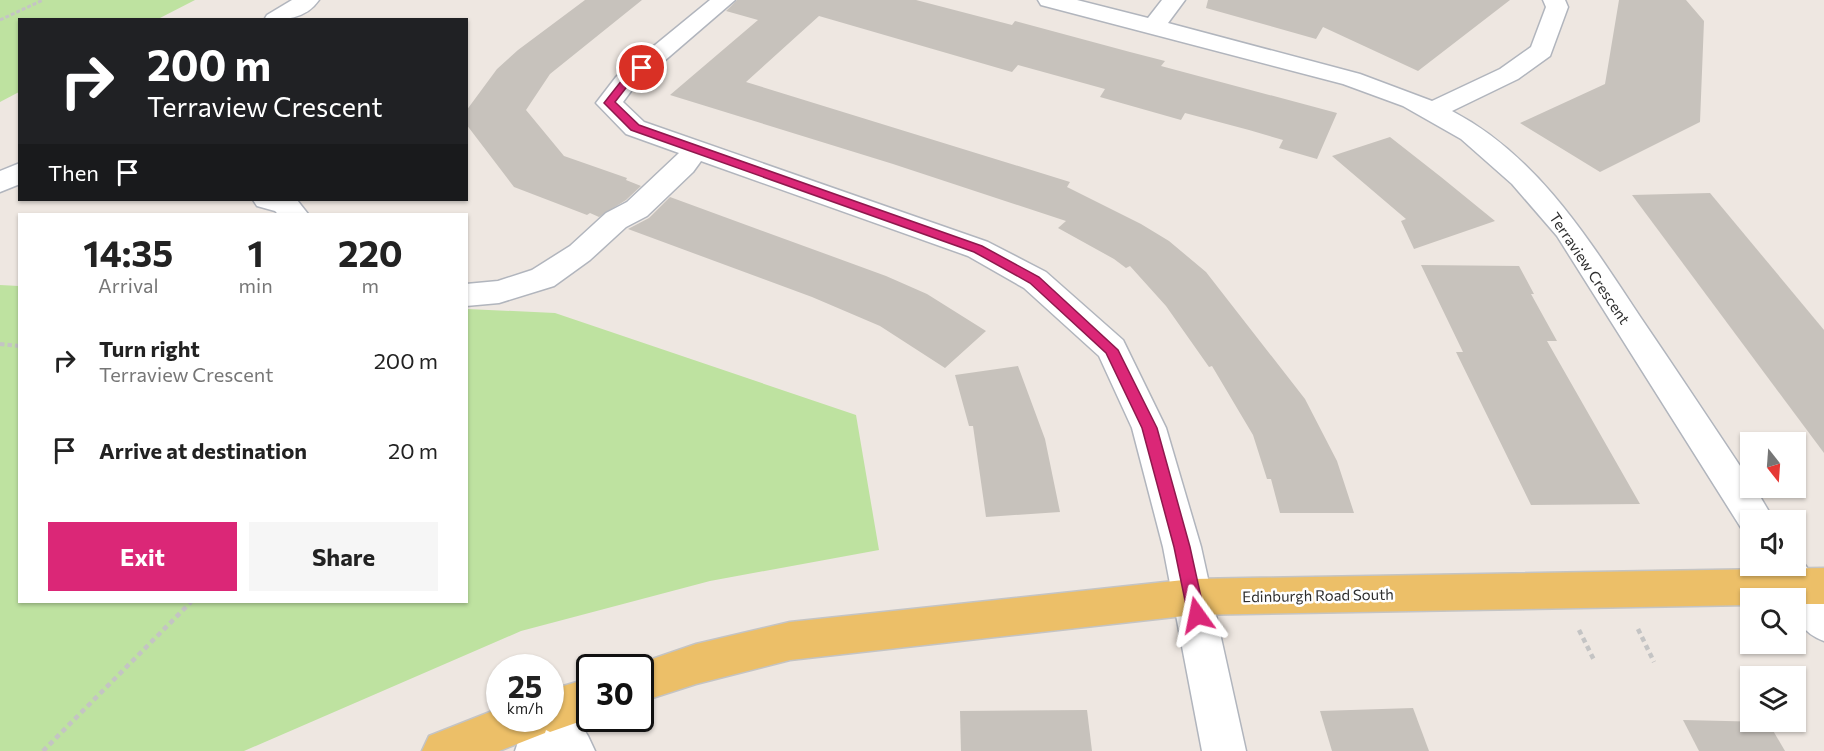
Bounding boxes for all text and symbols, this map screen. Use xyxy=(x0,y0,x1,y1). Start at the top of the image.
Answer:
text: 200 m xyxy=(147,38,271,90)
icon: right xyxy=(48,42,126,120)
pin xyxy=(616,42,667,93)
icon: arrive xyxy=(625,51,658,84)
text: Terraview Crescent xyxy=(147,90,383,123)
icon: arrive xyxy=(111,156,144,189)
text: Then xyxy=(48,159,99,186)
street label: Terraview Crescent xyxy=(1546,209,1634,327)
text: 14:35 xyxy=(83,230,173,274)
text: 1 xyxy=(247,230,264,274)
text: 220 xyxy=(338,230,403,274)
text: Arrival xyxy=(98,273,159,297)
text: min xyxy=(239,273,273,297)
text: m xyxy=(362,273,379,297)
text: Turn right xyxy=(99,335,200,362)
icon: right xyxy=(48,344,81,377)
text: 200 m xyxy=(374,347,438,374)
text: Terraview Crescent xyxy=(99,362,273,386)
north arrow xyxy=(1740,432,1806,498)
map controls xyxy=(1740,432,1806,732)
icon: arrive xyxy=(48,434,81,467)
text: Arrive at destination xyxy=(99,437,307,464)
text: 20 m xyxy=(388,437,438,464)
button: sound xyxy=(1740,510,1806,576)
button: Exit xyxy=(48,522,237,591)
button: Share xyxy=(249,522,438,591)
position arrow xyxy=(1165,583,1229,647)
street label: Edinburgh Road South xyxy=(1242,585,1394,605)
button: search xyxy=(1740,588,1806,654)
speed limit sign: 30 xyxy=(576,654,654,732)
button: layers xyxy=(1740,666,1806,732)
text: 25 xyxy=(508,667,542,704)
text: km/h xyxy=(507,699,543,717)

